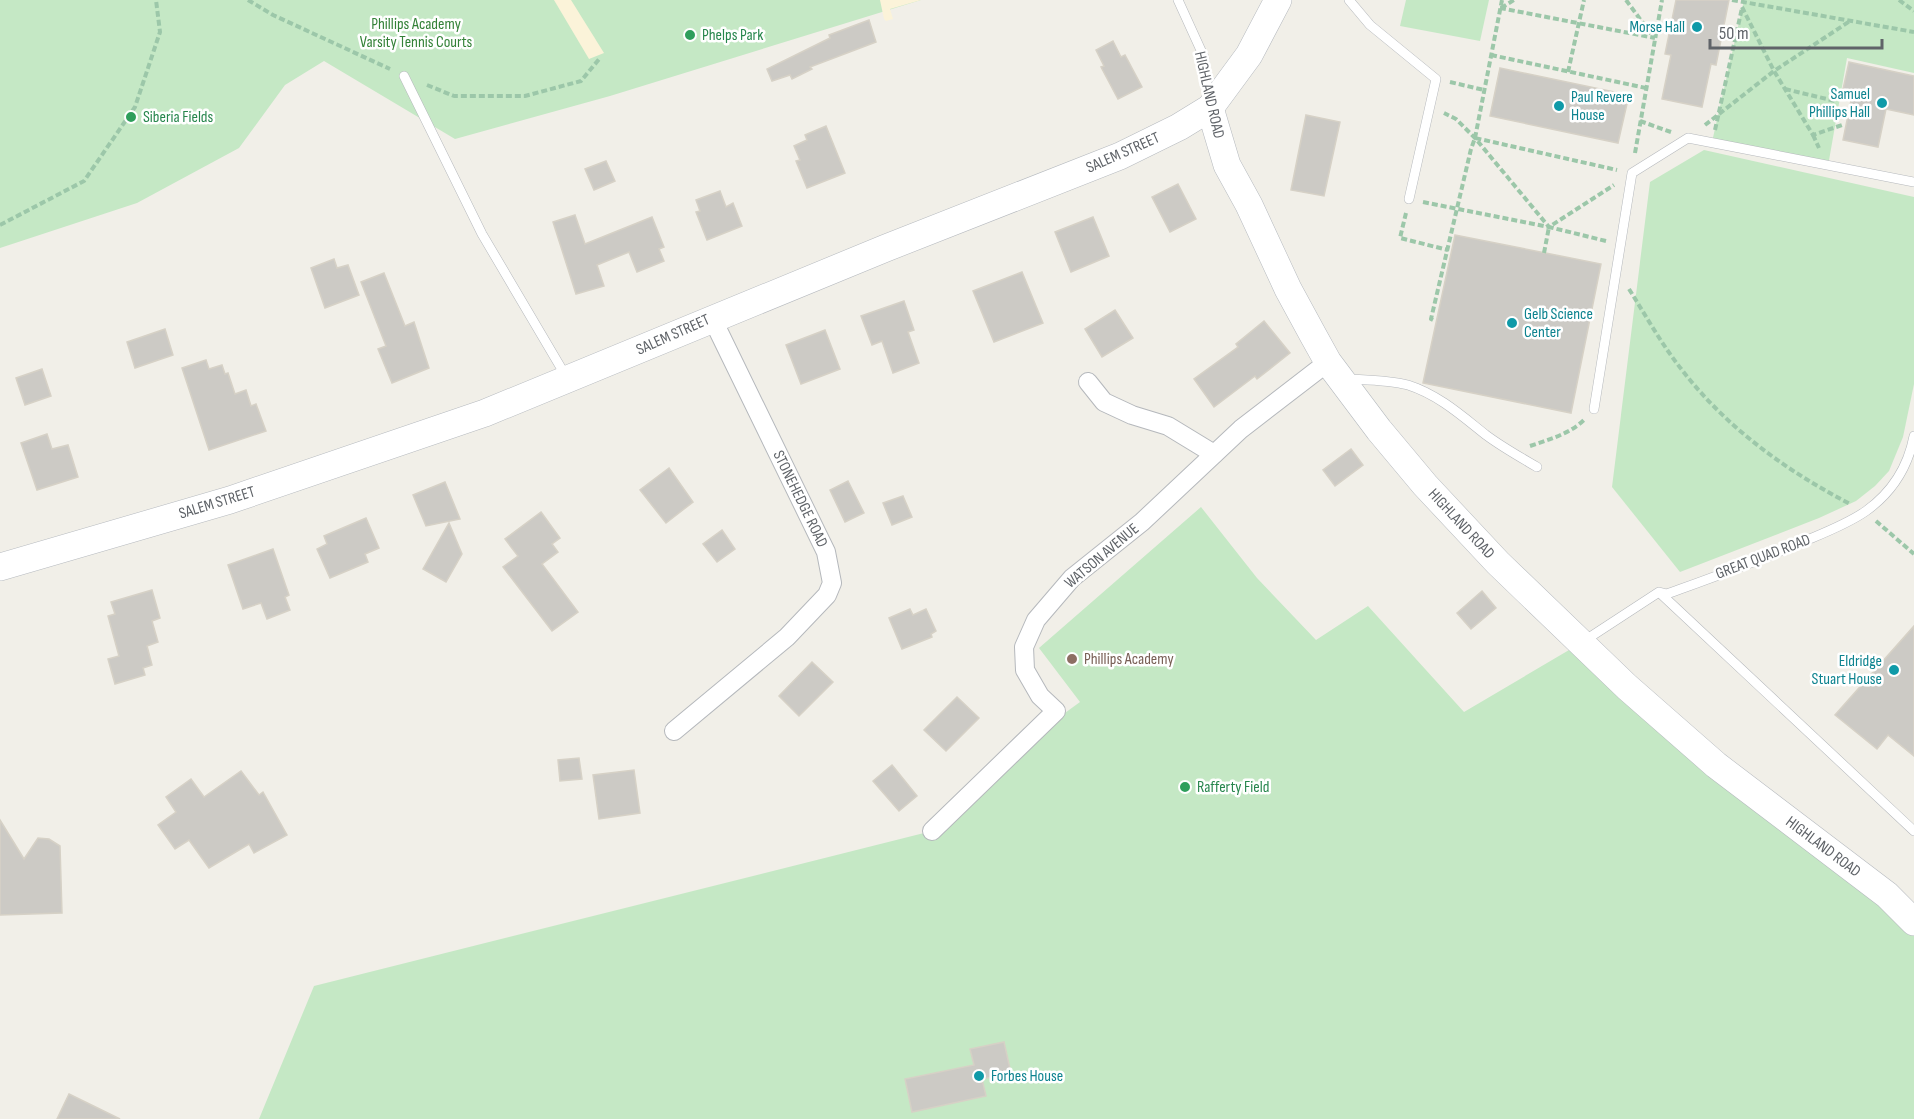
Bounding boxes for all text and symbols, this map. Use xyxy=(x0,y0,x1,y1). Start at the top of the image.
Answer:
scale bar xyxy=(1710,12,1882,50)
park label: Phillips Academy Varsity Tennis Courts xyxy=(360,15,473,52)
place label: Morse Hall xyxy=(1630,18,1685,37)
marker: Morse Hall xyxy=(1690,20,1704,34)
text: 50 m xyxy=(1719,23,1749,44)
place label: Phelps Park xyxy=(702,26,763,45)
marker: Phelps Park xyxy=(683,28,697,42)
street label: HIGHLAND ROAD xyxy=(1190,50,1228,141)
place label: Samuel Phillips Hall xyxy=(1809,85,1870,122)
place label: Paul Revere House xyxy=(1571,88,1633,125)
marker: Samuel Phillips Hall xyxy=(1875,96,1889,110)
marker: Paul Revere House xyxy=(1552,99,1566,113)
place label: Siberia Fields xyxy=(143,108,214,127)
marker: Siberia Fields xyxy=(124,110,138,124)
street label: SALEM STREET xyxy=(1083,128,1163,178)
place label: Gelb Science Center xyxy=(1524,305,1593,342)
street label: SALEM STREET xyxy=(633,310,713,360)
marker: Gelb Science Center xyxy=(1505,316,1519,330)
street label: STONEHEDGE ROAD xyxy=(768,448,832,551)
street label: SALEM STREET xyxy=(177,482,258,524)
street label: HIGHLAND ROAD xyxy=(1424,485,1498,563)
street label: WATSON AVENUE xyxy=(1061,520,1143,592)
street label: GREAT QUAD ROAD xyxy=(1713,530,1813,584)
place label: Phillips Academy xyxy=(1084,650,1174,669)
marker: Phillips Academy xyxy=(1065,652,1079,666)
place label: Eldridge Stuart House xyxy=(1812,652,1882,689)
marker: Eldridge Stuart House xyxy=(1887,663,1901,677)
place label: Rafferty Field xyxy=(1197,778,1269,797)
marker: Rafferty Field xyxy=(1178,780,1192,794)
street label: HIGHLAND ROAD xyxy=(1782,813,1864,881)
place label: Forbes House xyxy=(991,1067,1063,1086)
marker: Forbes House xyxy=(972,1069,986,1083)

